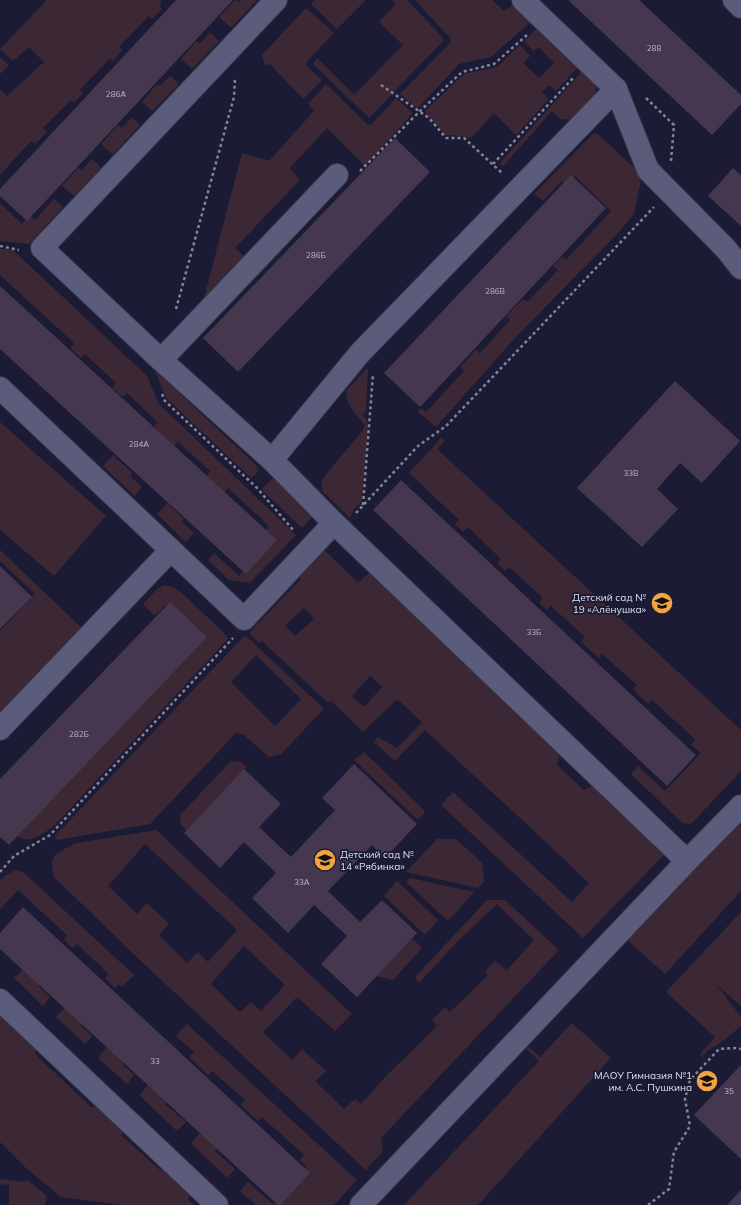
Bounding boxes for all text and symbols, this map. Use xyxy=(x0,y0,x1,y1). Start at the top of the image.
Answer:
house number: 288 xyxy=(647,43,661,53)
house number: 286А xyxy=(106,89,126,99)
house number: 286Б xyxy=(306,250,326,260)
house number: 286В xyxy=(485,286,505,296)
house number: 284А xyxy=(129,439,149,449)
house number: 33В xyxy=(623,468,639,478)
school or university icon: Детский сад № 19 «Алёнушка» xyxy=(649,590,675,616)
place label: Детский сад № 19 «Алёнушка» xyxy=(572,591,647,616)
house number: 33Б xyxy=(526,627,542,637)
house number: 282Б xyxy=(69,729,89,739)
school or university icon: Детский сад № 14 «Рябинка» xyxy=(312,847,338,873)
place label: Детский сад № 14 «Рябинка» xyxy=(340,848,414,873)
house number: 33А xyxy=(294,877,310,887)
house number: 33 xyxy=(150,1056,160,1066)
school or university icon: МАОУ Гимназия №1 им. А.С. Пушкина xyxy=(694,1068,720,1094)
place label: МАОУ Гимназия №1 им. А.С. Пушкина xyxy=(594,1069,692,1094)
house number: 35 xyxy=(724,1086,734,1096)

